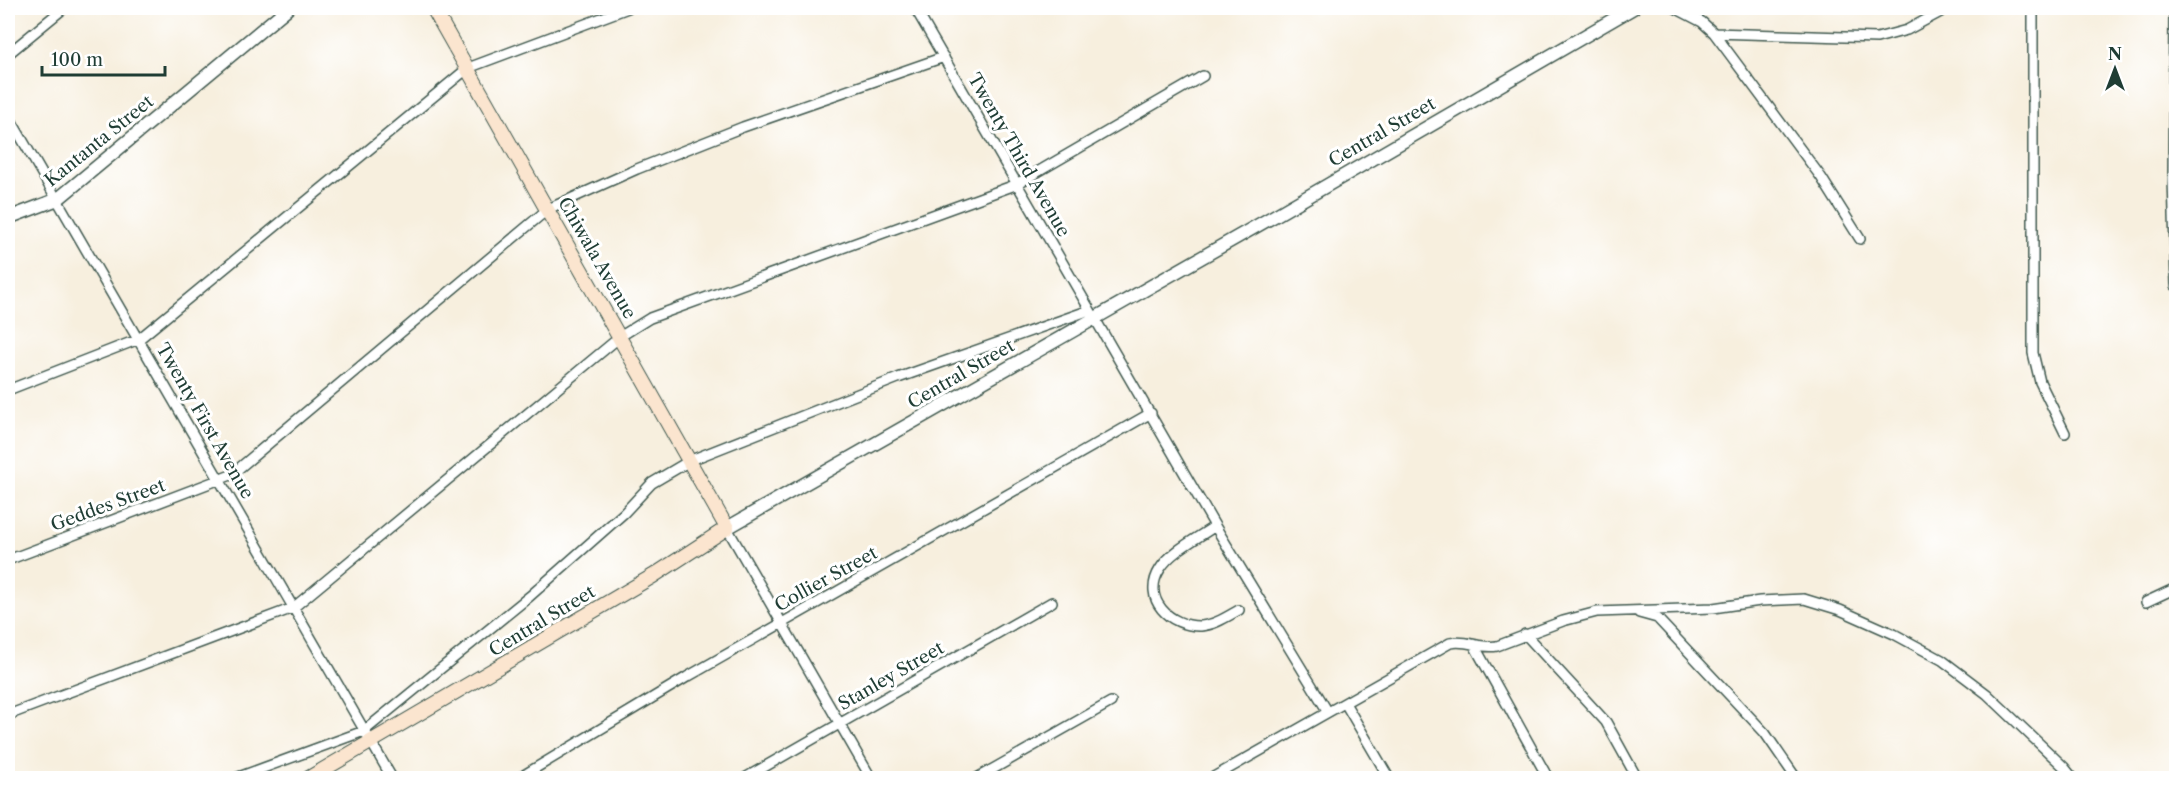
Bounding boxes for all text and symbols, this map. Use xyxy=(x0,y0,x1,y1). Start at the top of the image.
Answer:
scale bar xyxy=(42,39,165,77)
north arrow xyxy=(2085,39,2145,99)
text: N xyxy=(2108,44,2122,64)
text: 100 m xyxy=(51,49,103,71)
street label: Twenty Third Avenue xyxy=(963,69,1075,241)
street label: Kantanta Street xyxy=(40,90,158,192)
street label: Central Street xyxy=(1325,92,1440,171)
street label: Chiwala Avenue xyxy=(553,193,641,323)
street label: Central Street xyxy=(904,334,1019,413)
street label: Twenty First Avenue xyxy=(151,339,259,503)
street label: Geddes Street xyxy=(48,474,169,536)
street label: Collier Street xyxy=(771,541,882,616)
street label: Central Street xyxy=(485,580,600,661)
street label: Stanley Street xyxy=(834,637,948,715)

